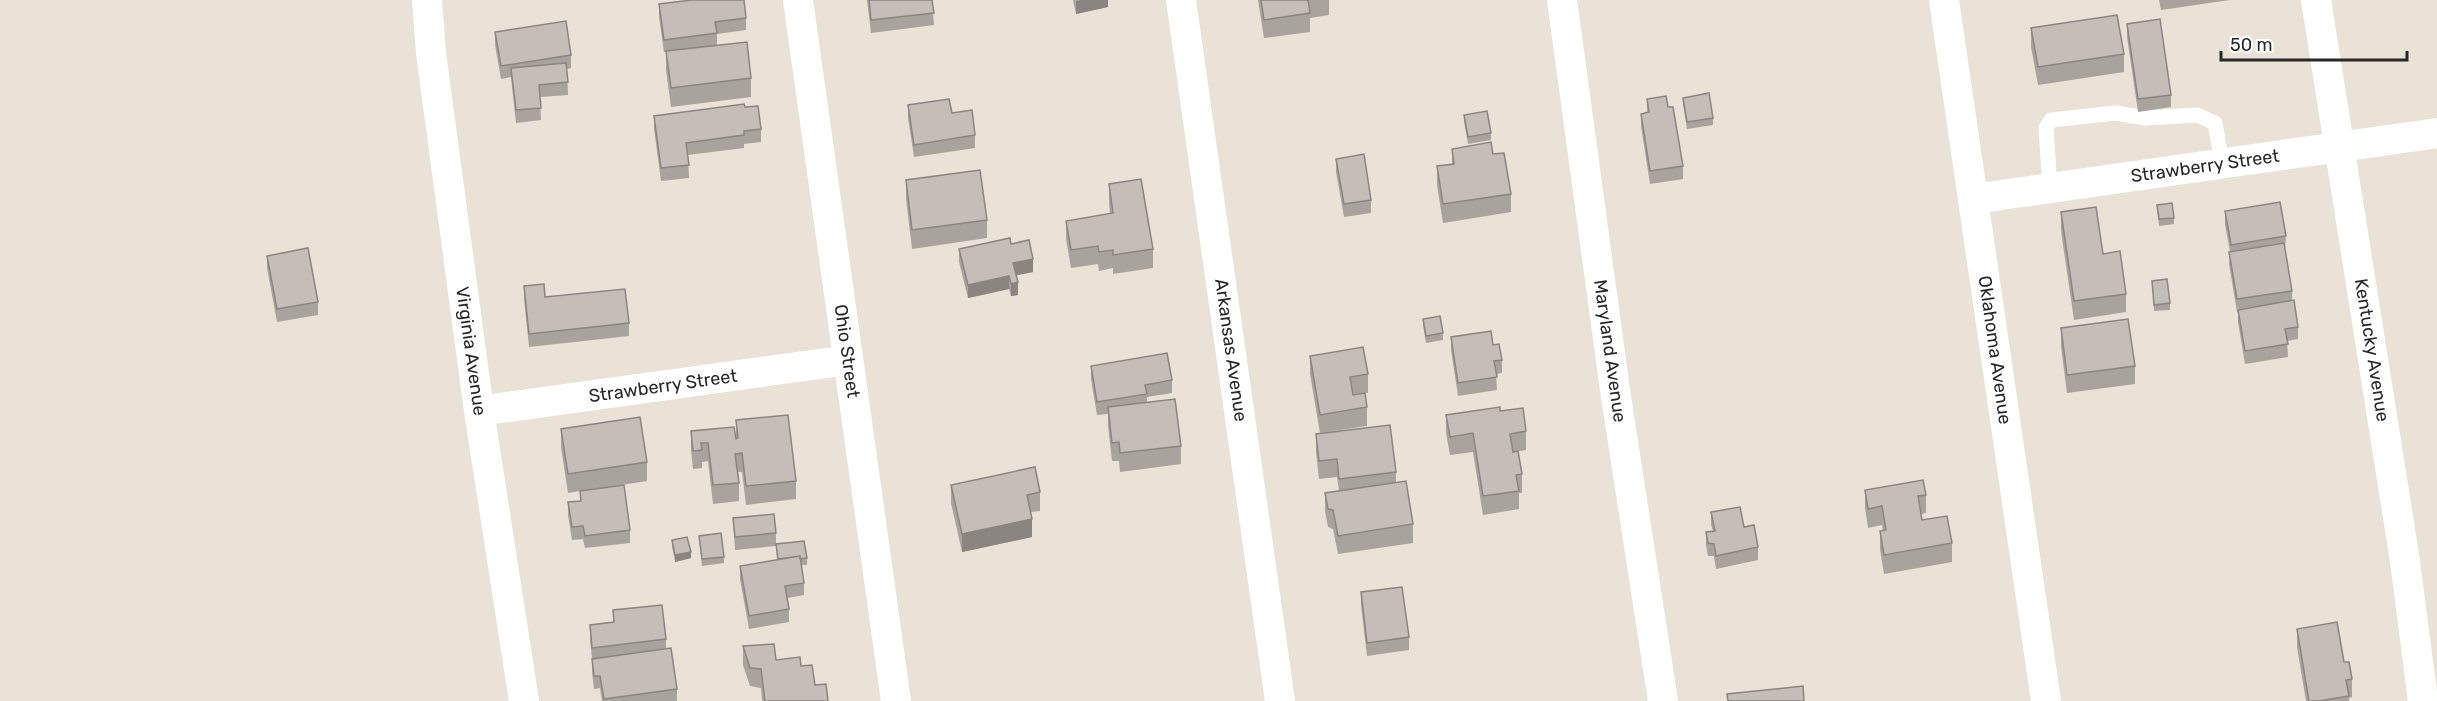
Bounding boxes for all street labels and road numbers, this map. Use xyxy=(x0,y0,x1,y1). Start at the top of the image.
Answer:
street label: Strawberry Street xyxy=(2129,145,2281,187)
street label: Oklahoma Avenue xyxy=(1974,274,2016,426)
street label: Arkansas Avenue xyxy=(1210,277,1252,423)
street label: Kentucky Avenue xyxy=(2350,277,2394,423)
street label: Maryland Avenue xyxy=(1589,278,1631,424)
street label: Virginia Avenue xyxy=(451,285,491,417)
street label: Ohio Street xyxy=(830,303,864,399)
street label: Strawberry Street xyxy=(587,365,739,407)

